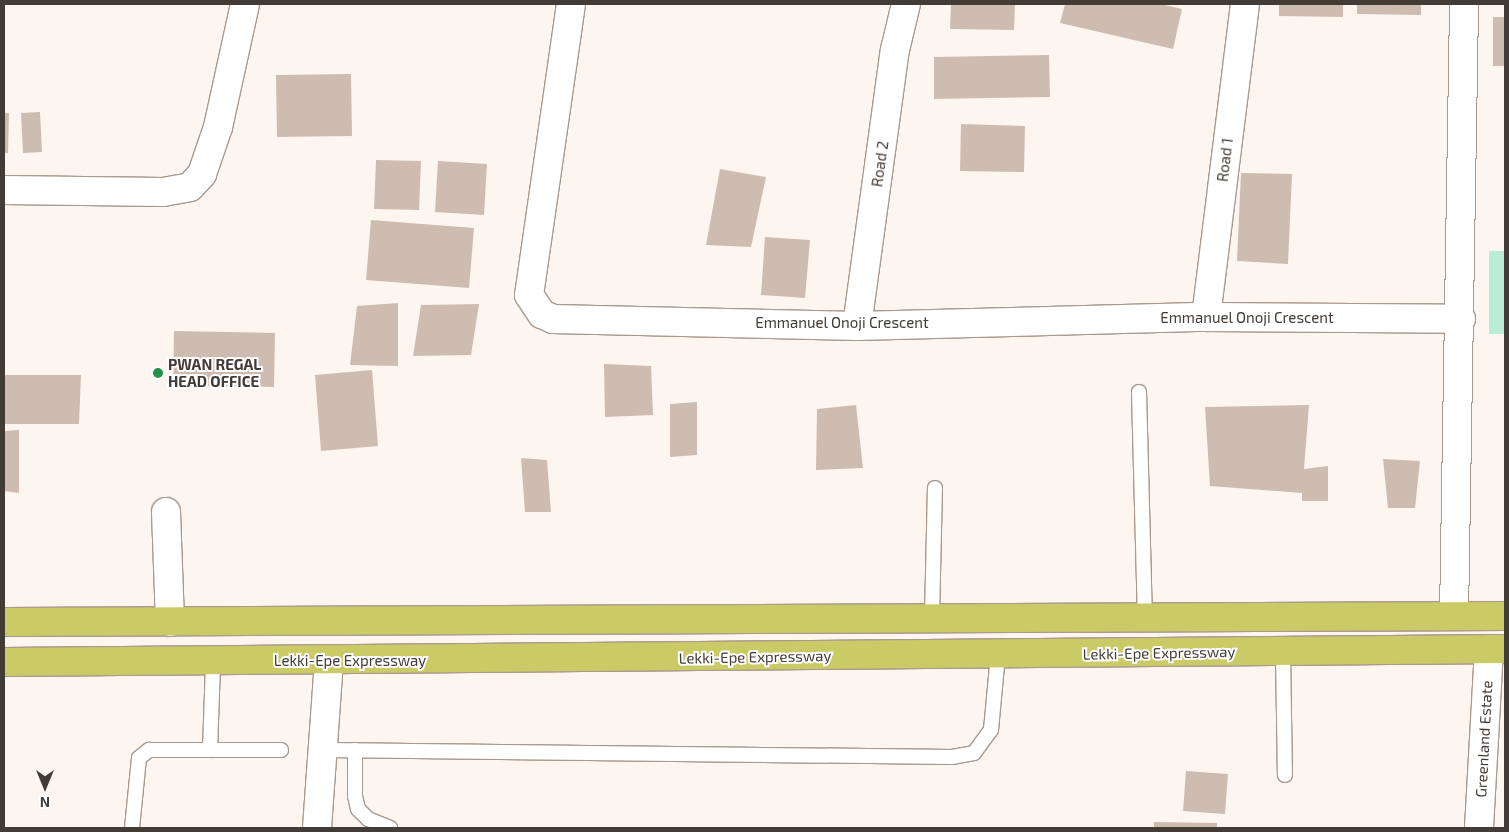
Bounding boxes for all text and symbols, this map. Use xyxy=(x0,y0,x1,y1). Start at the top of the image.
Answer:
street label: Road 1 xyxy=(1213,137,1237,183)
street label: Road 2 xyxy=(868,140,892,188)
street label: Emmanuel Onoji Crescent xyxy=(1160,309,1334,327)
street label: Emmanuel Onoji Crescent xyxy=(755,314,929,332)
place label: PWAN REGAL HEAD OFFICE xyxy=(168,355,261,390)
marker: PWAN REGAL HEAD OFFICE xyxy=(152,367,164,379)
street label: Lekki-Epe Expressway xyxy=(1083,643,1235,663)
street label: Lekki-Epe Expressway xyxy=(679,647,831,667)
street label: Lekki-Epe Expressway xyxy=(274,652,426,670)
street label: Greenland Estate xyxy=(1472,680,1496,798)
north arrow xyxy=(20,762,70,812)
text: N xyxy=(40,794,50,811)

